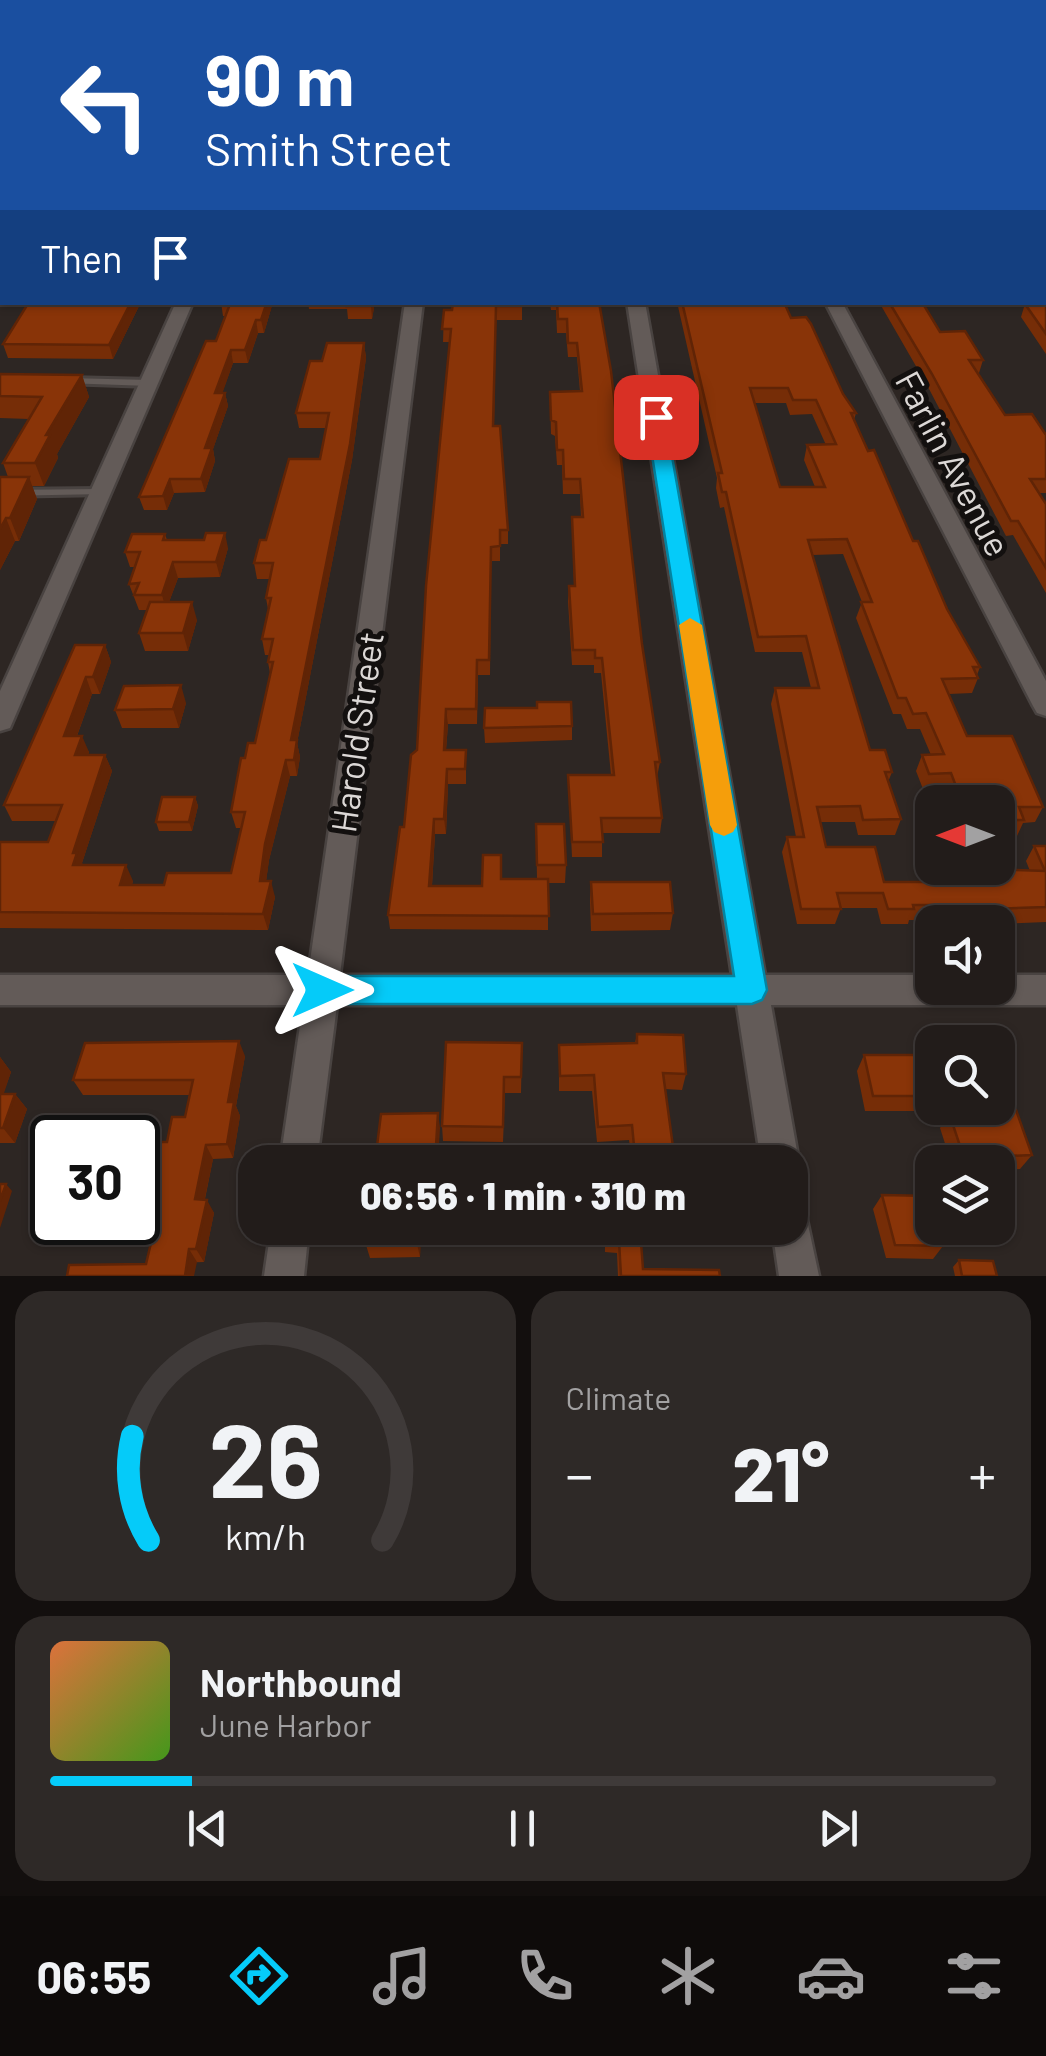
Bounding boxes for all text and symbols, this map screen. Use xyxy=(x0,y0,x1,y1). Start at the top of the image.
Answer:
text: 90 m xyxy=(205,36,355,120)
icon: left xyxy=(40,40,170,170)
text: Smith Street xyxy=(205,121,452,175)
icon: arrive xyxy=(143,230,198,285)
text: Then xyxy=(40,235,123,281)
street label: Farlin Avenue xyxy=(888,363,1020,563)
pin xyxy=(614,375,699,460)
icon: arrive xyxy=(629,390,684,445)
street label: Harold Street xyxy=(321,629,391,835)
north arrow xyxy=(915,785,1015,885)
map controls xyxy=(915,785,1015,1245)
button: sound xyxy=(915,905,1015,1005)
position arrow xyxy=(270,938,374,1042)
button: search xyxy=(915,1025,1015,1125)
speed limit sign: 30 xyxy=(30,1115,160,1245)
button: layers xyxy=(915,1145,1015,1245)
text: 06:56 · 1 min · 310 m xyxy=(360,1172,686,1218)
text: Climate xyxy=(566,1378,671,1416)
text: 26 xyxy=(208,1394,322,1519)
text: 21° xyxy=(732,1427,829,1517)
text: − xyxy=(566,1440,593,1506)
text: + xyxy=(968,1440,996,1506)
text: km/h xyxy=(225,1514,306,1557)
text: Northbound xyxy=(200,1659,402,1705)
text: June Harbor xyxy=(200,1705,371,1743)
icon: previous xyxy=(180,1801,235,1856)
icon: pause xyxy=(495,1801,550,1856)
icon: next xyxy=(811,1801,866,1856)
icon: directions xyxy=(224,1941,294,2011)
icon: music xyxy=(367,1941,437,2011)
icon: phone xyxy=(510,1941,580,2011)
icon: climate xyxy=(653,1941,723,2011)
icon: car xyxy=(796,1941,866,2011)
icon: filters xyxy=(939,1941,1009,2011)
text: 06:55 xyxy=(37,1949,151,2003)

